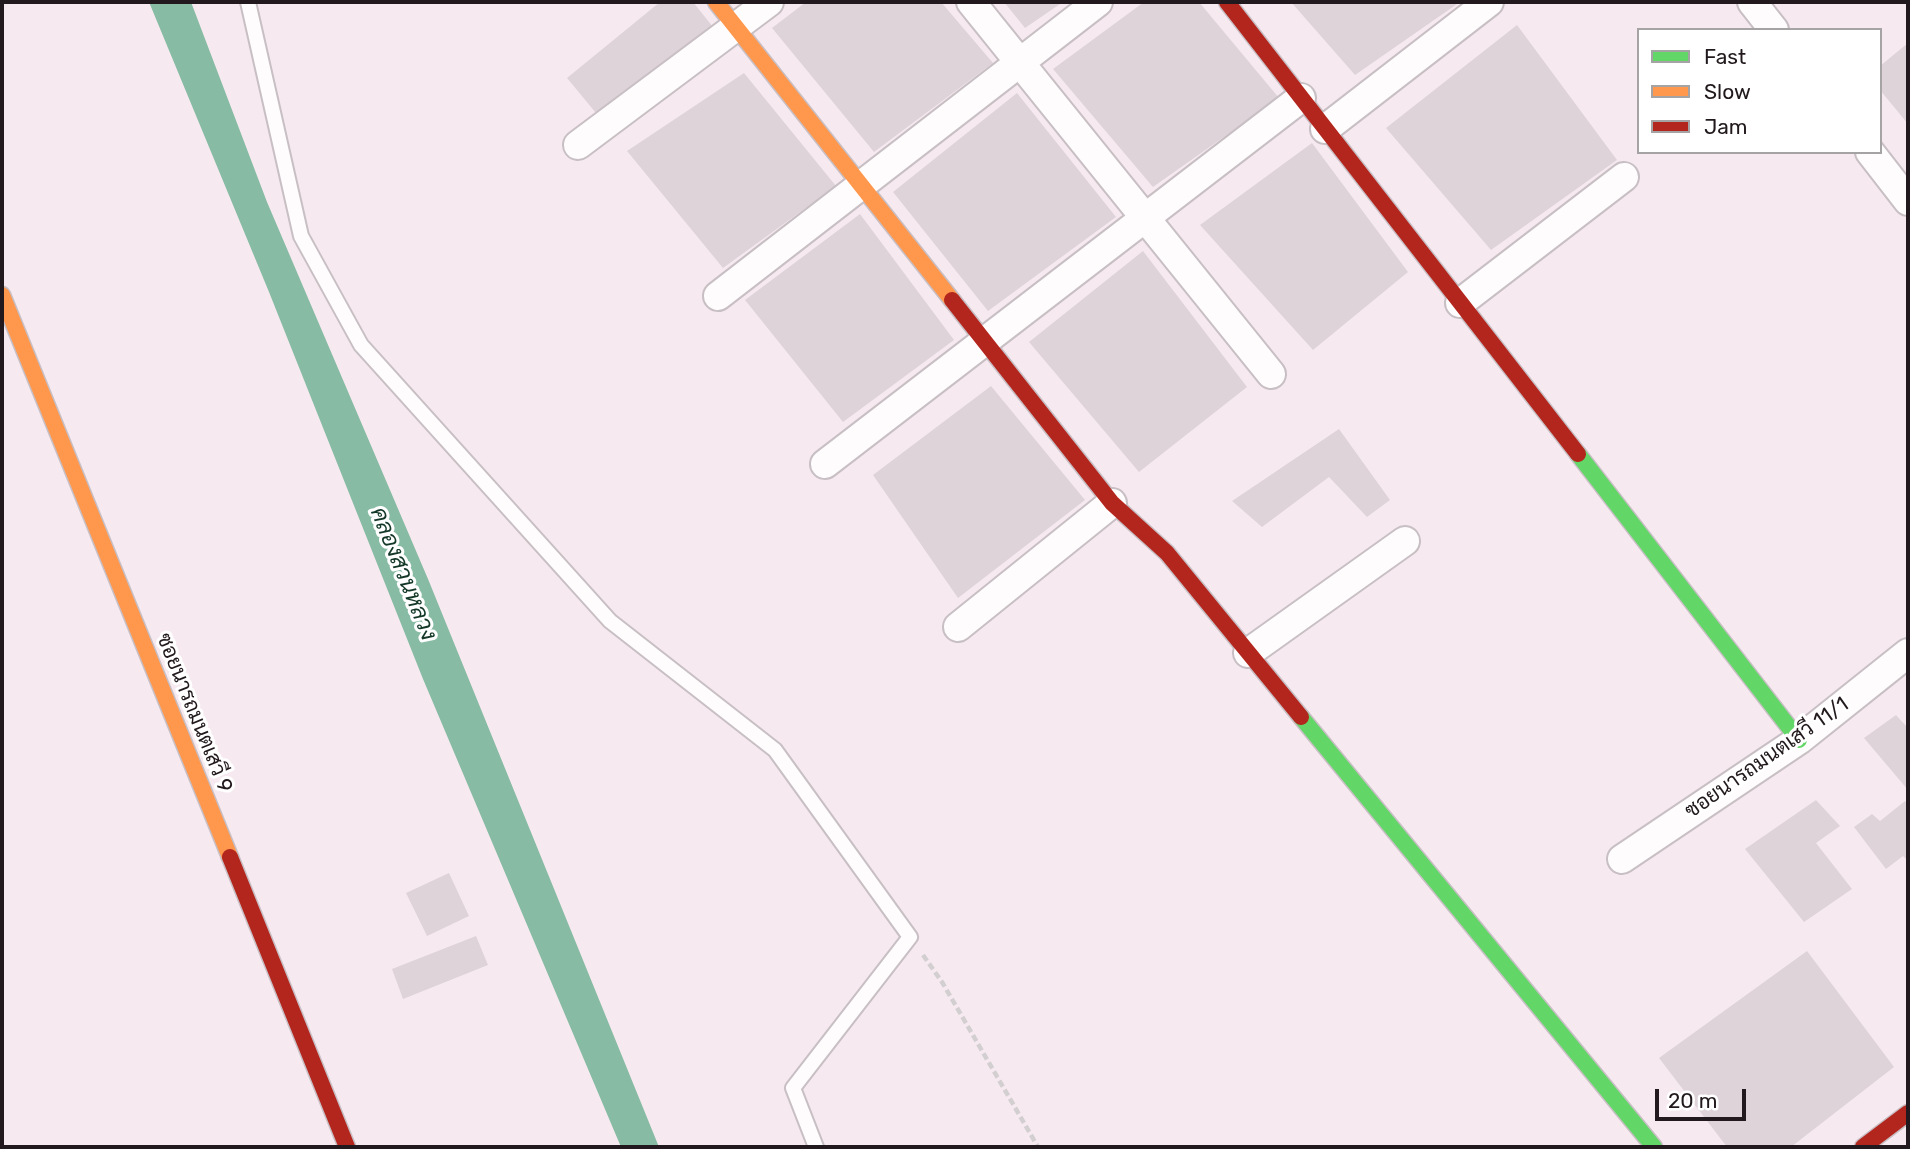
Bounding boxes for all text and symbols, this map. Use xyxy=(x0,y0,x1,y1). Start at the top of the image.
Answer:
legend xyxy=(1637,28,1882,154)
text: Fast xyxy=(1704,44,1746,69)
text: Slow xyxy=(1704,79,1751,104)
text: Jam xyxy=(1704,114,1748,139)
water label: คลองสวนหลวง xyxy=(364,503,442,645)
street label: ซอยนารถมนตเสวี 9 xyxy=(151,630,237,796)
street label: ซอยนารถมนตเสวี 11/1 xyxy=(1680,692,1854,824)
scale bar xyxy=(1658,1076,1749,1120)
text: 20 m xyxy=(1668,1088,1717,1113)

